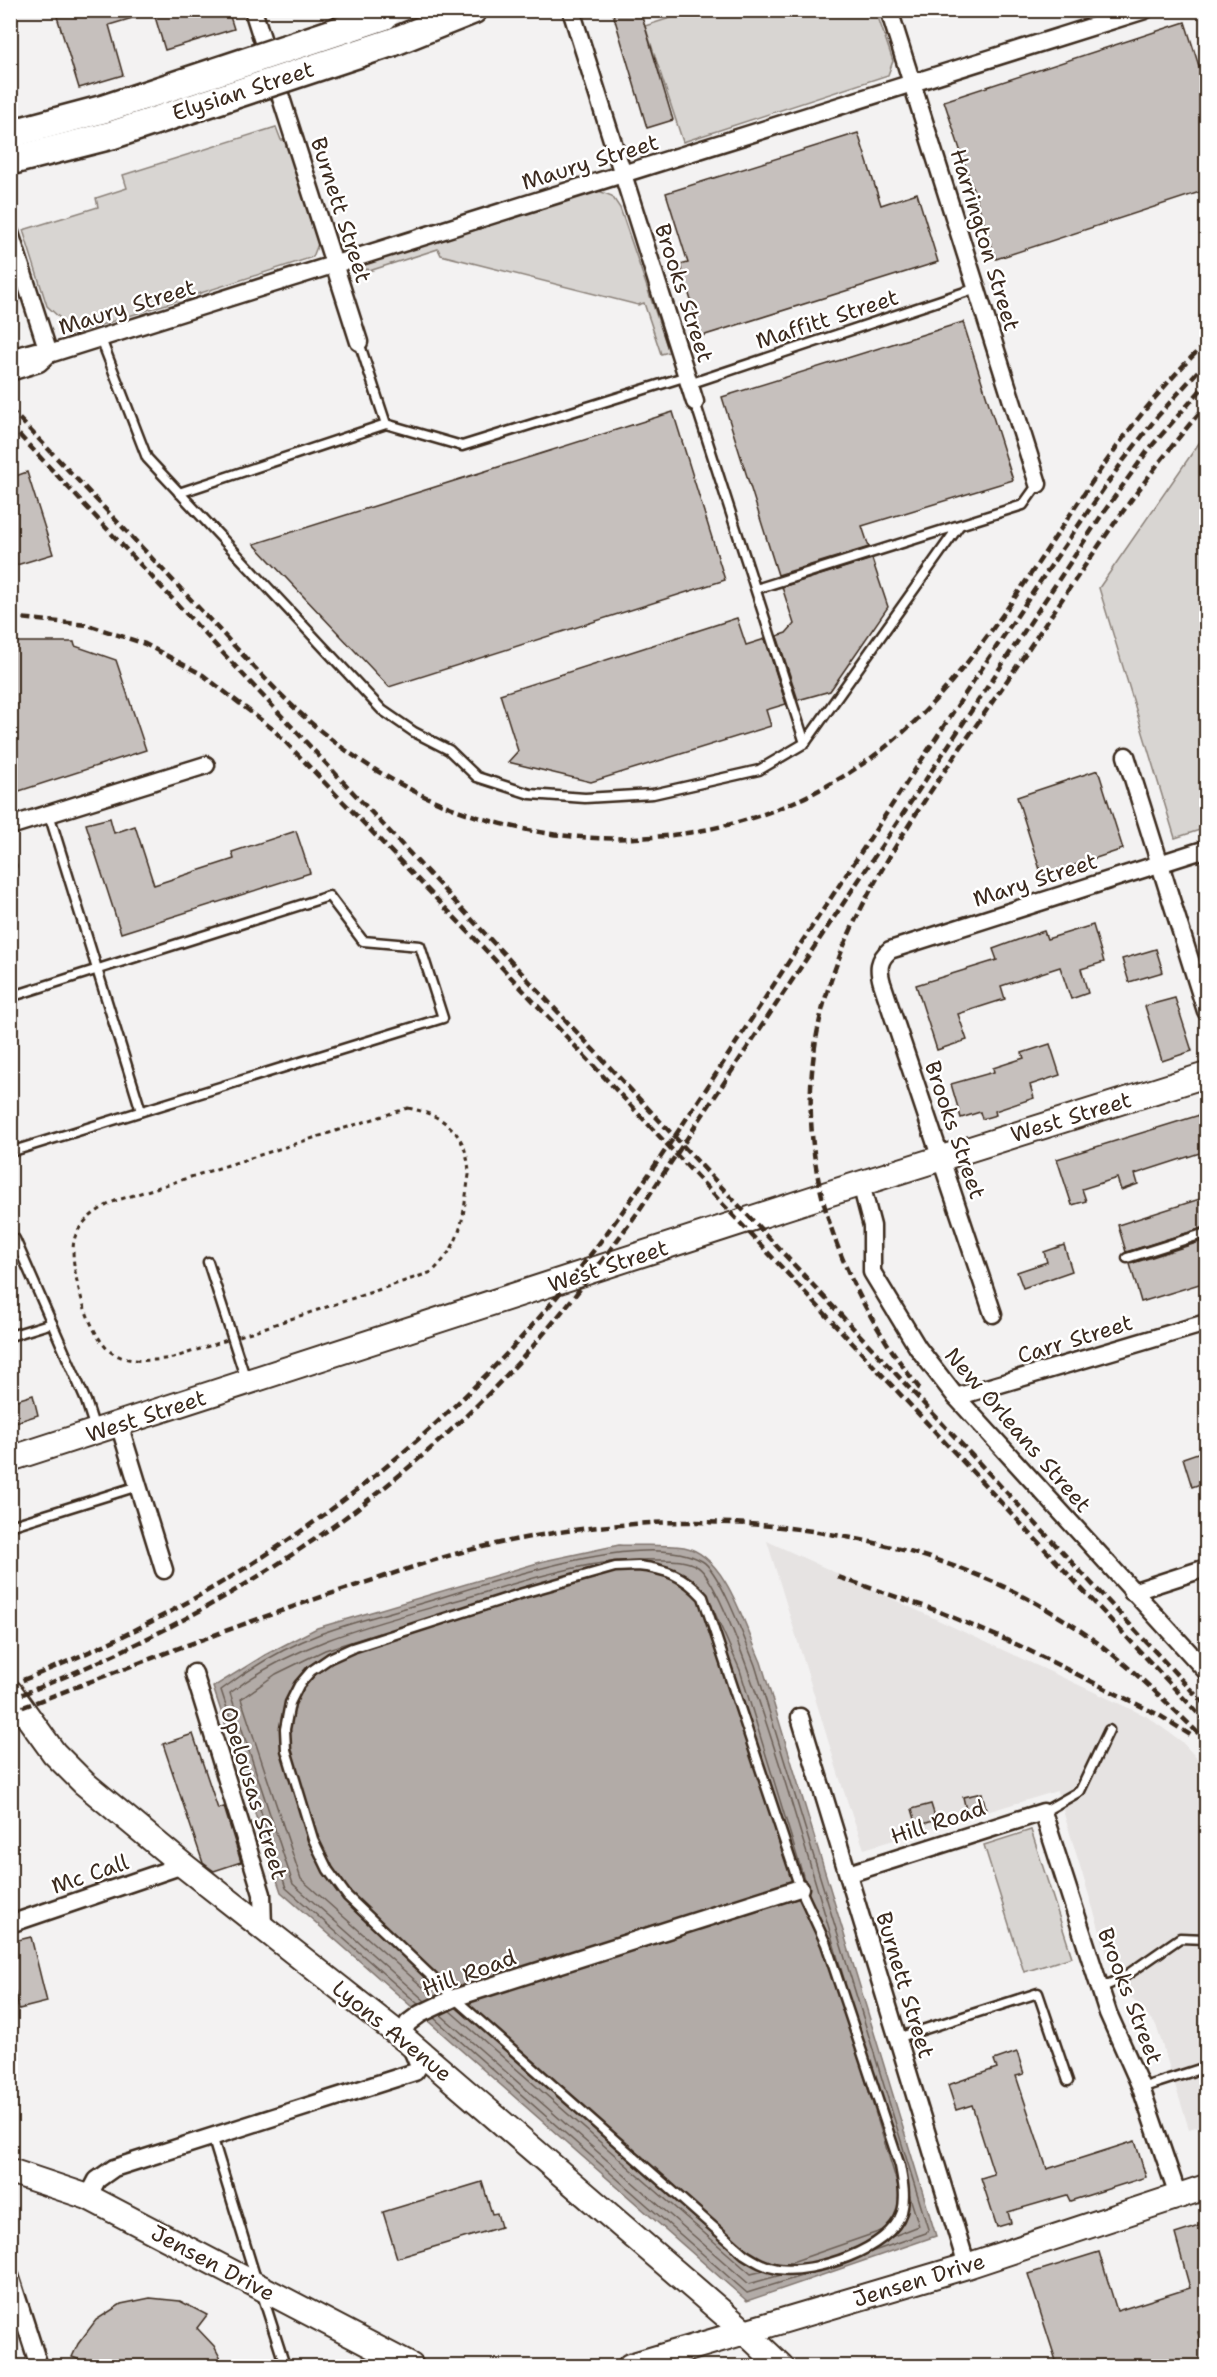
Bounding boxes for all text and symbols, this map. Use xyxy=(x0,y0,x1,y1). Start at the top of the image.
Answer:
street label: Elysian Street xyxy=(168,54,318,128)
street label: Maury Street xyxy=(518,127,662,197)
street label: Burnett Street xyxy=(304,133,378,287)
street label: Harrington Street xyxy=(944,145,1026,335)
street label: Brooks Street xyxy=(648,220,720,366)
street label: Maury Street xyxy=(55,272,199,342)
street label: Maffitt Street xyxy=(752,282,902,356)
street label: Mary Street xyxy=(969,846,1101,914)
street label: Brooks Street xyxy=(918,1057,992,1203)
street label: West Street xyxy=(1007,1085,1135,1149)
street label: West Street xyxy=(544,1233,672,1299)
street label: Carr Street xyxy=(1014,1308,1136,1370)
street label: New Orleans Street xyxy=(938,1341,1098,1519)
street label: West Street xyxy=(82,1383,210,1449)
street label: Opelousas Street xyxy=(214,1703,294,1883)
street label: Hill Road xyxy=(887,1793,989,1851)
street label: Mc Call xyxy=(48,1847,133,1901)
street label: Burnett Street xyxy=(869,1908,941,2062)
street label: Brooks Street xyxy=(1091,1924,1169,2068)
street label: Hill Road xyxy=(418,1943,520,2003)
street label: Lyons Avenue xyxy=(326,1974,458,2088)
street label: Jensen Drive xyxy=(146,2218,280,2308)
street label: Jensen Drive xyxy=(850,2246,988,2314)

